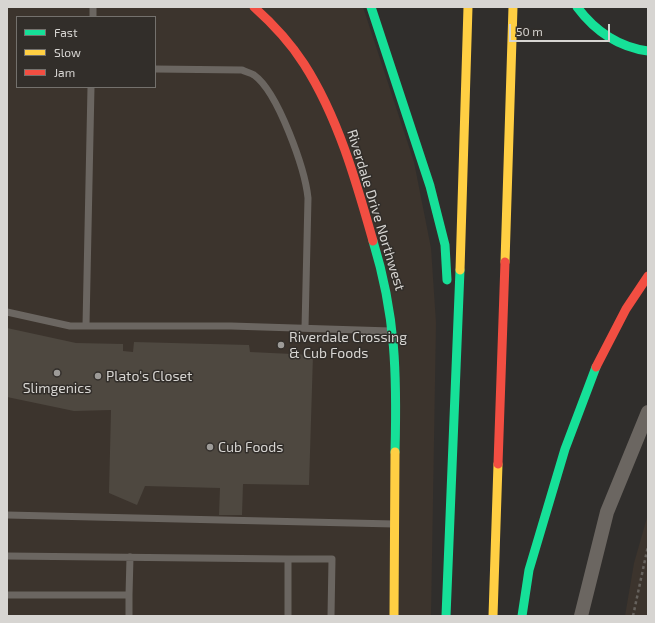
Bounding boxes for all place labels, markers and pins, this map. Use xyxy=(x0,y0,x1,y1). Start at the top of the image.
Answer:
place label: Riverdale Crossing & Cub Foods xyxy=(289,329,407,362)
marker: Riverdale Crossing & Cub Foods xyxy=(276,340,286,350)
marker: Slimgenics xyxy=(52,368,62,378)
place label: Plato's Closet xyxy=(106,368,192,384)
marker: Plato's Closet xyxy=(93,371,103,381)
place label: Slimgenics xyxy=(23,380,91,396)
place label: Cub Foods xyxy=(218,439,283,455)
marker: Cub Foods xyxy=(205,442,215,452)

